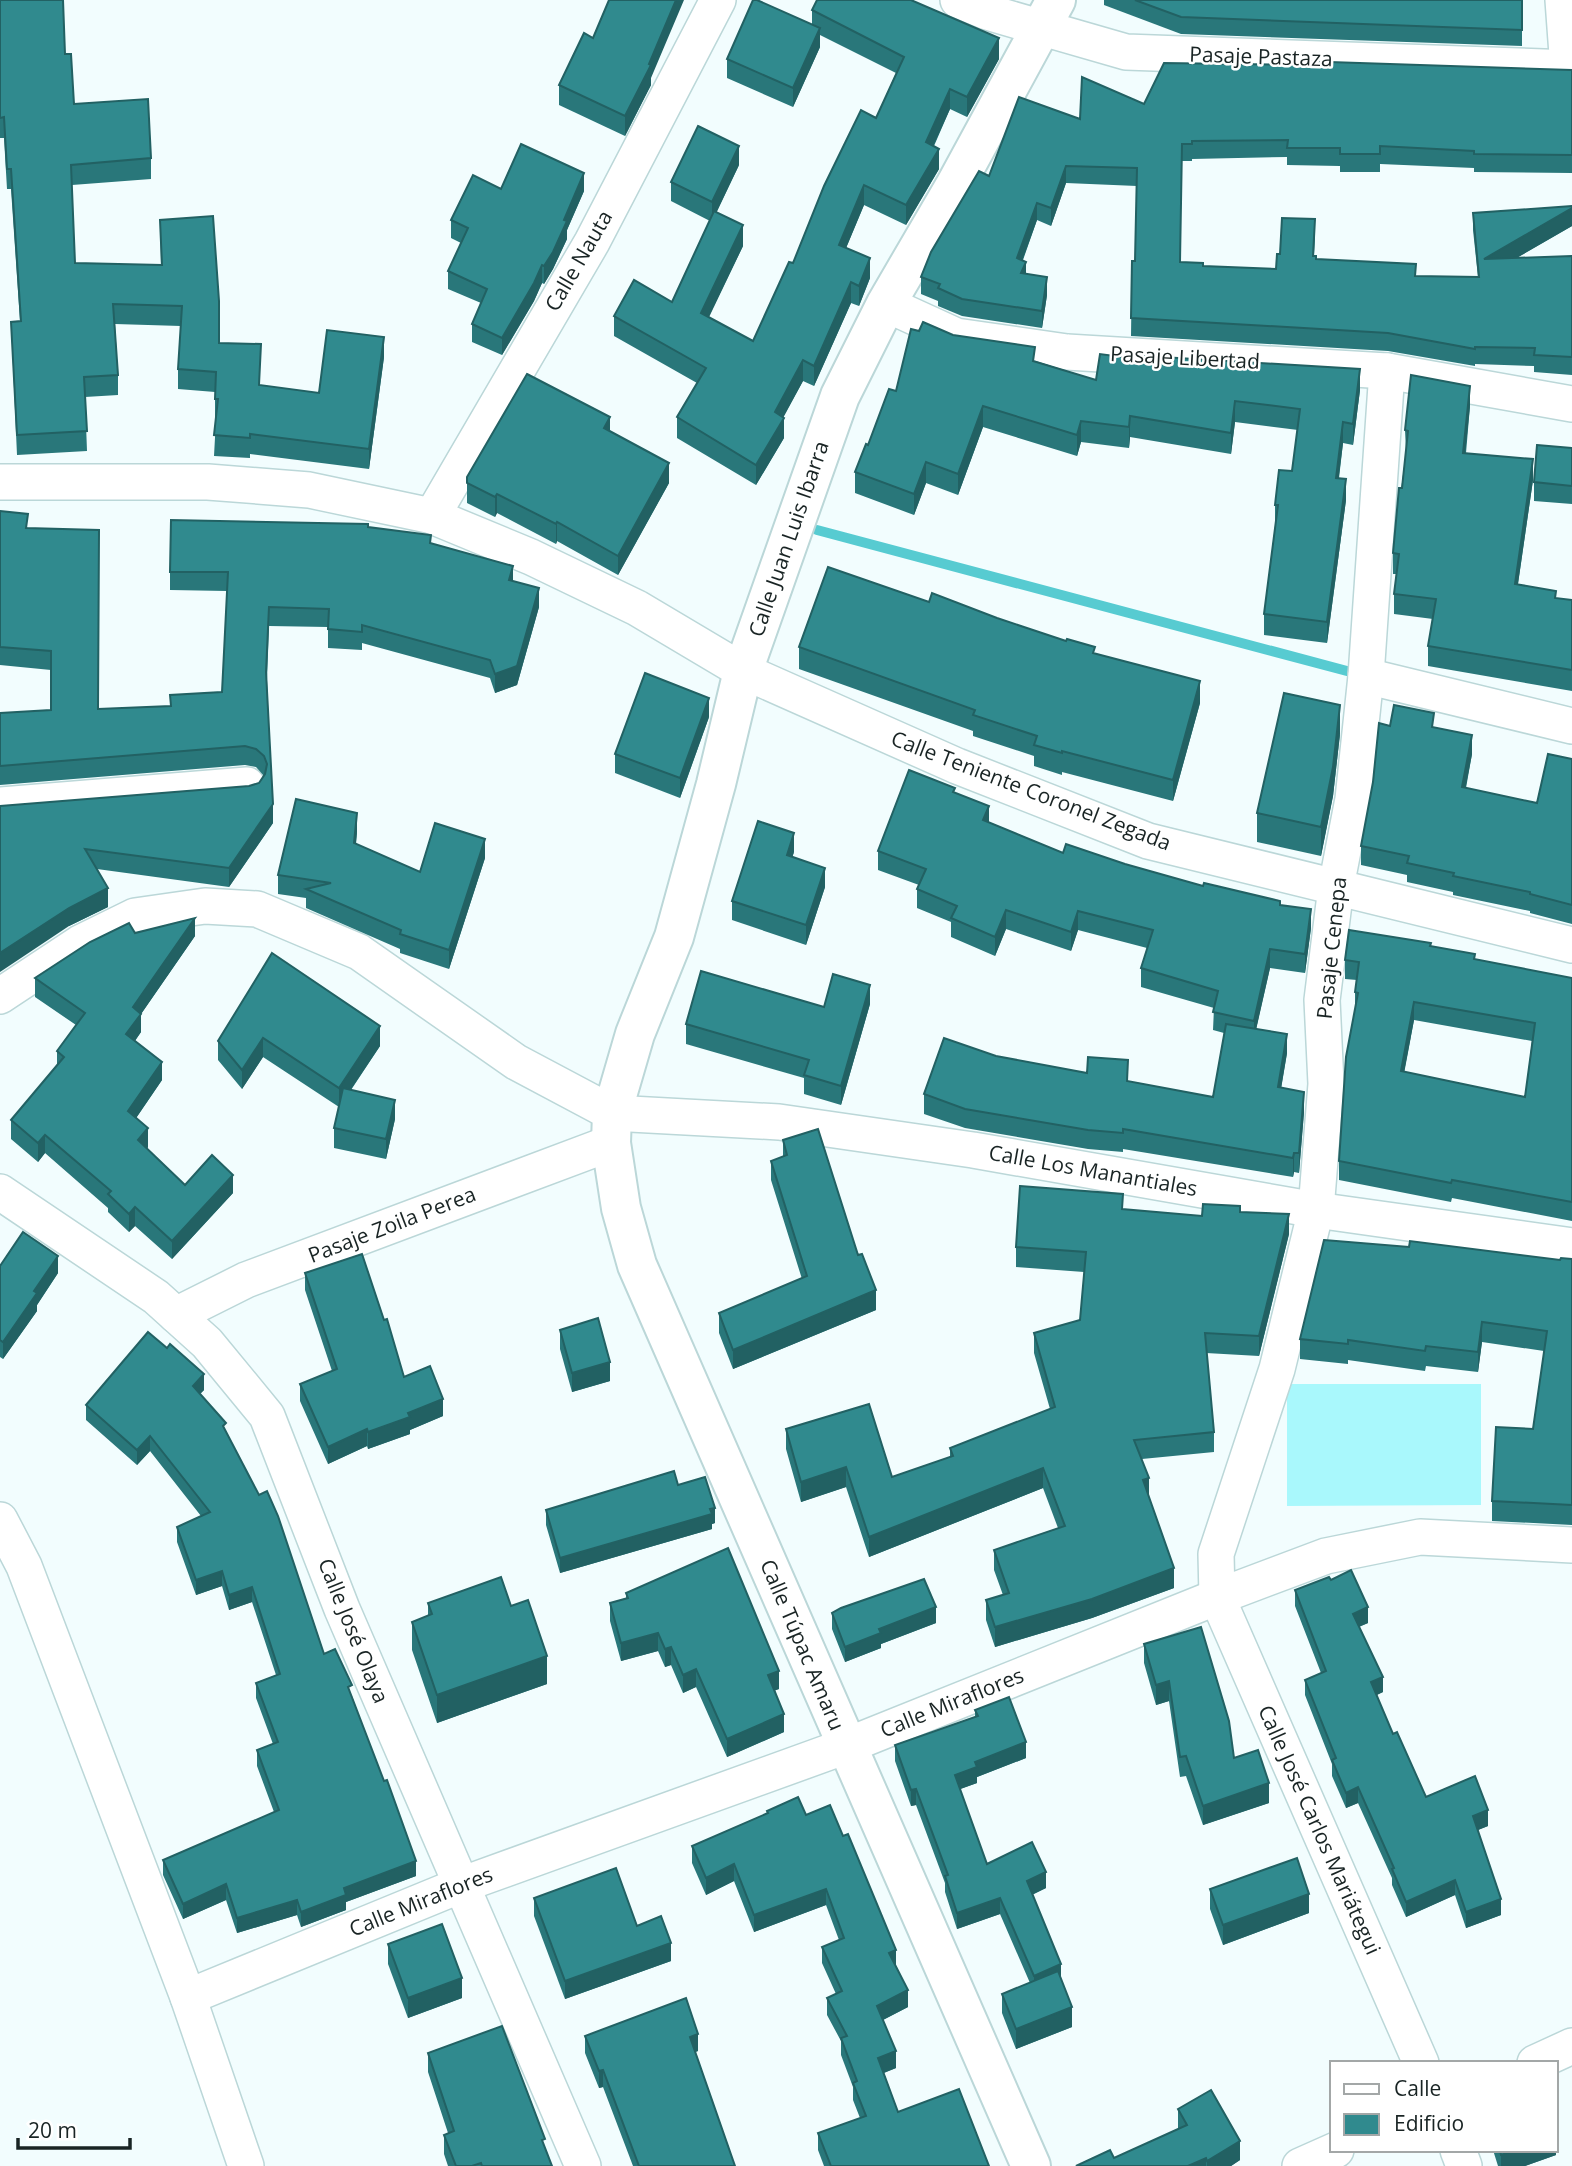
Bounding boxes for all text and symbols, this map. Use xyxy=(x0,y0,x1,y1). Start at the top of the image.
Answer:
street label: Pasaje Pastaza xyxy=(1189,40,1333,72)
street label: Calle Nauta xyxy=(538,205,618,316)
street label: Pasaje Libertad xyxy=(1109,339,1261,375)
street label: Calle Juan Luis Ibarra xyxy=(741,437,835,640)
street label: Calle Teniente Coronel Zegada xyxy=(887,724,1175,856)
street label: Pasaje Cenepa xyxy=(1310,875,1352,1020)
street label: Calle Los Manantiales xyxy=(987,1138,1200,1202)
street label: Pasaje Zoila Perea xyxy=(304,1179,479,1269)
street label: Calle José Olaya xyxy=(312,1554,396,1707)
street label: Calle Túpac Amaru xyxy=(754,1555,852,1734)
street label: Calle Miraflores xyxy=(876,1661,1028,1744)
street label: Calle José Carlos Mariátegui xyxy=(1252,1701,1388,1959)
street label: Calle Miraflores xyxy=(345,1860,497,1943)
legend xyxy=(1330,2061,1558,2152)
text: Calle xyxy=(1394,2074,1441,2102)
scale bar xyxy=(18,2106,130,2150)
text: Edificio xyxy=(1394,2109,1464,2137)
text: 20 m xyxy=(28,2116,77,2144)

